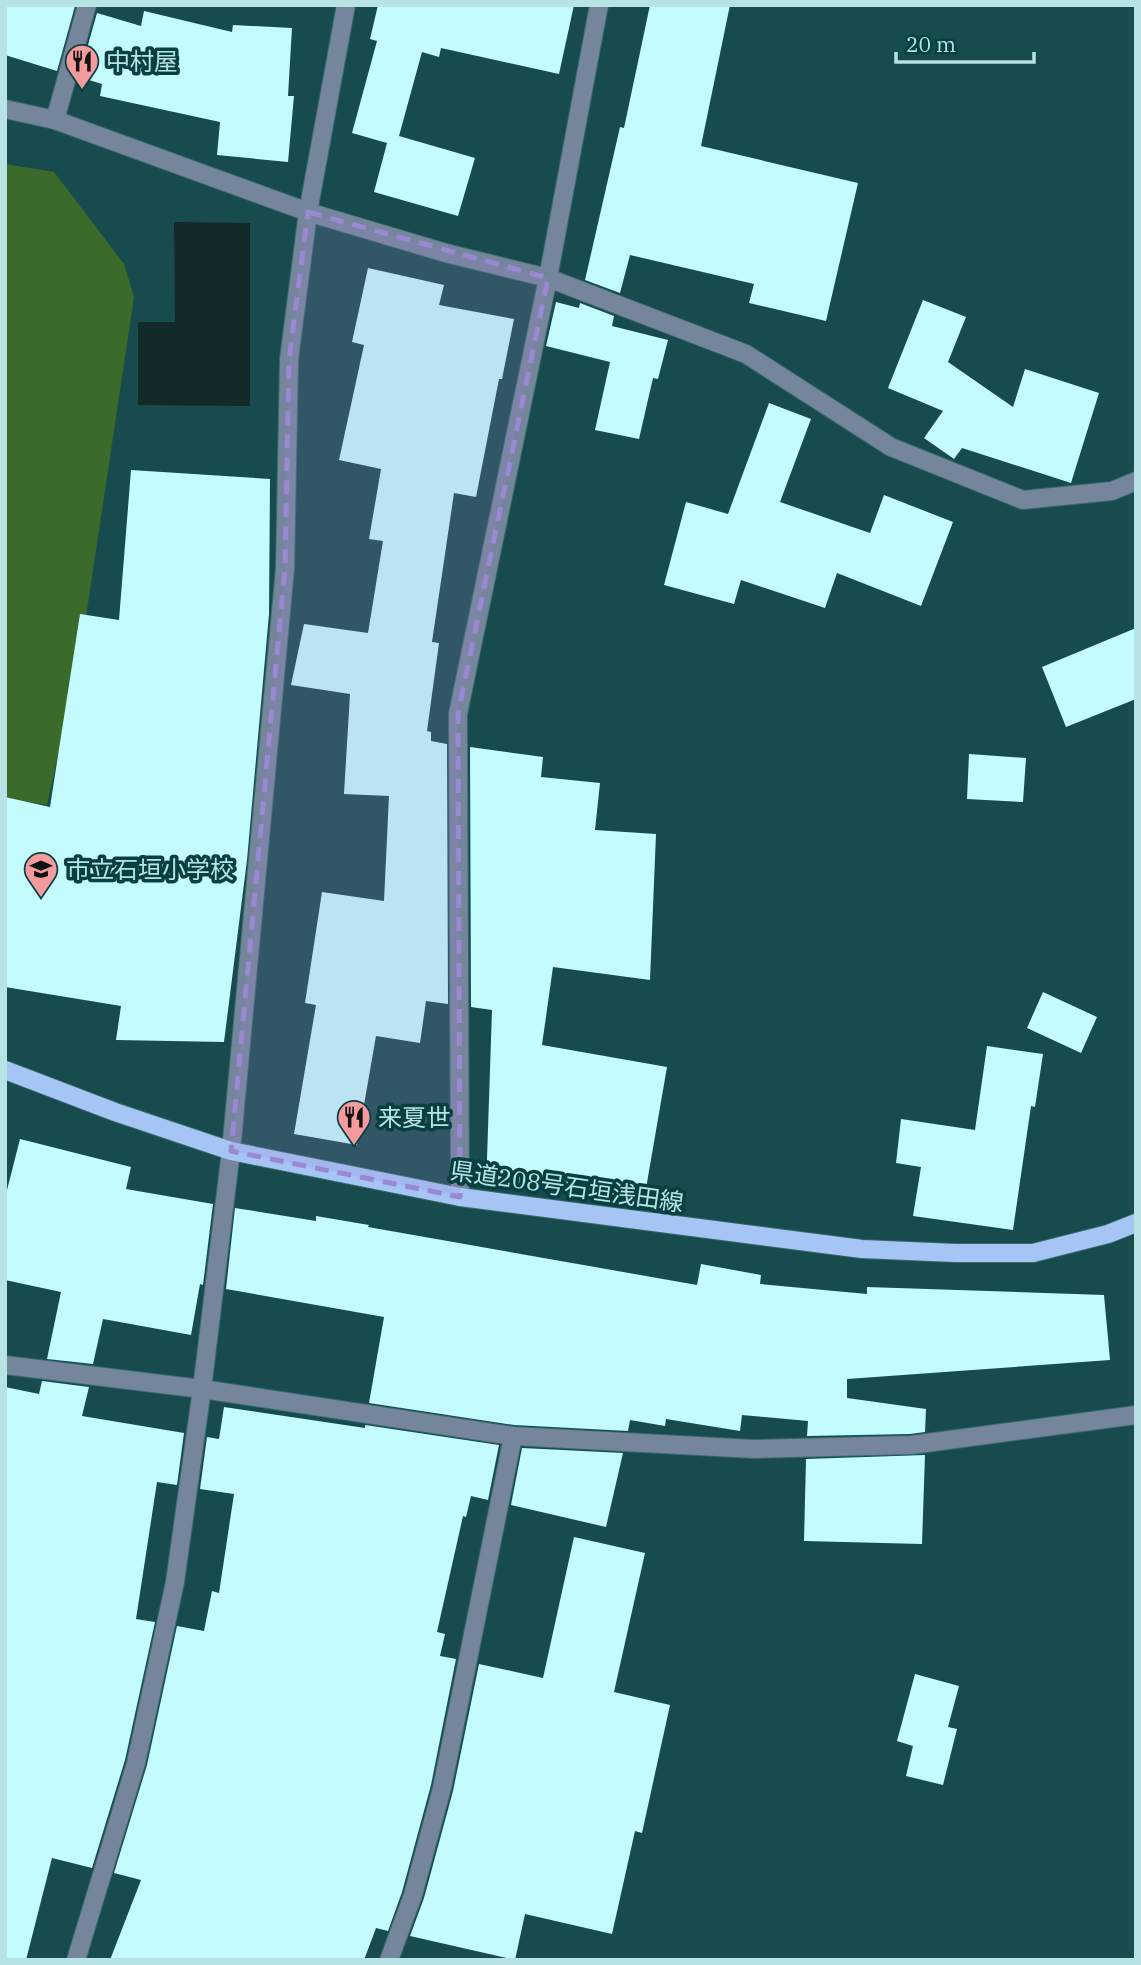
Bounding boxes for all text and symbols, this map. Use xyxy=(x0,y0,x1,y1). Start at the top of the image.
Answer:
scale bar xyxy=(896,21,1034,65)
text: 20 m xyxy=(906,30,956,58)
restaurant icon: 中村屋 xyxy=(63,42,101,91)
place label: 中村屋 xyxy=(106,45,178,77)
school or university icon: 市立石垣小学校 xyxy=(22,850,60,899)
place label: 市立石垣小学校 xyxy=(66,853,234,885)
restaurant icon: 来夏世 xyxy=(335,1098,373,1147)
place label: 来夏世 xyxy=(378,1101,450,1133)
street label: 県道208号石垣浅田線 xyxy=(448,1154,686,1218)

